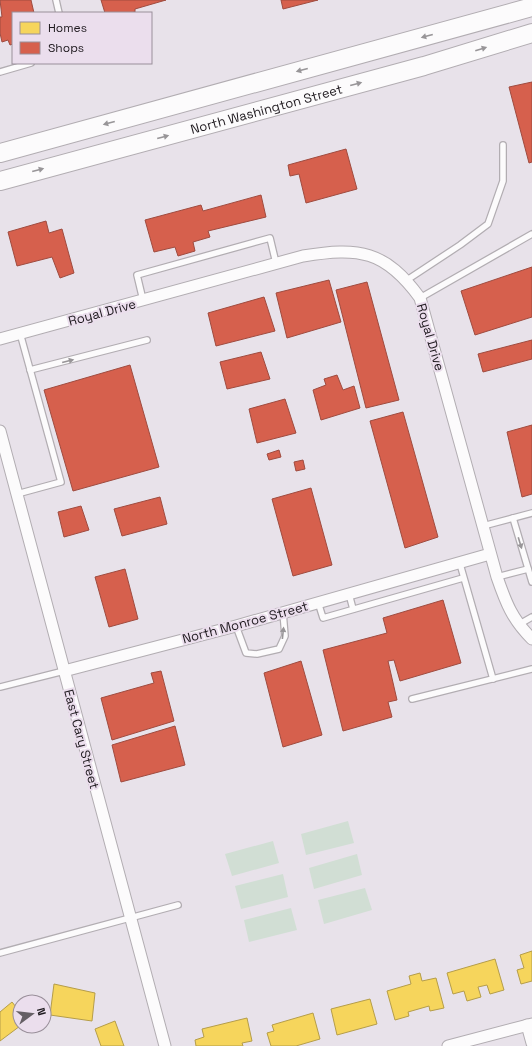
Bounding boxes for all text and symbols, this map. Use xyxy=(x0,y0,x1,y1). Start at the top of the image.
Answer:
legend xyxy=(12,12,152,64)
text: Homes xyxy=(48,20,87,36)
one-way arrow xyxy=(421,33,433,39)
text: Shops xyxy=(48,40,84,56)
one-way arrow xyxy=(476,46,488,52)
one-way arrow xyxy=(295,68,308,74)
street label: North Washington Street xyxy=(189,81,344,138)
one-way arrow xyxy=(350,81,362,87)
one-way arrow xyxy=(102,120,114,126)
one-way arrow xyxy=(157,133,169,139)
one-way arrow xyxy=(31,167,44,173)
street label: Royal Drive xyxy=(66,295,138,330)
street label: Royal Drive xyxy=(413,301,448,373)
one-way arrow xyxy=(61,357,74,363)
one-way arrow xyxy=(517,538,523,550)
street label: North Monroe Street xyxy=(180,598,310,647)
one-way arrow xyxy=(280,627,287,640)
street label: East Cary Street xyxy=(60,687,103,791)
north arrow xyxy=(12,994,52,1034)
text: N xyxy=(34,1006,49,1017)

